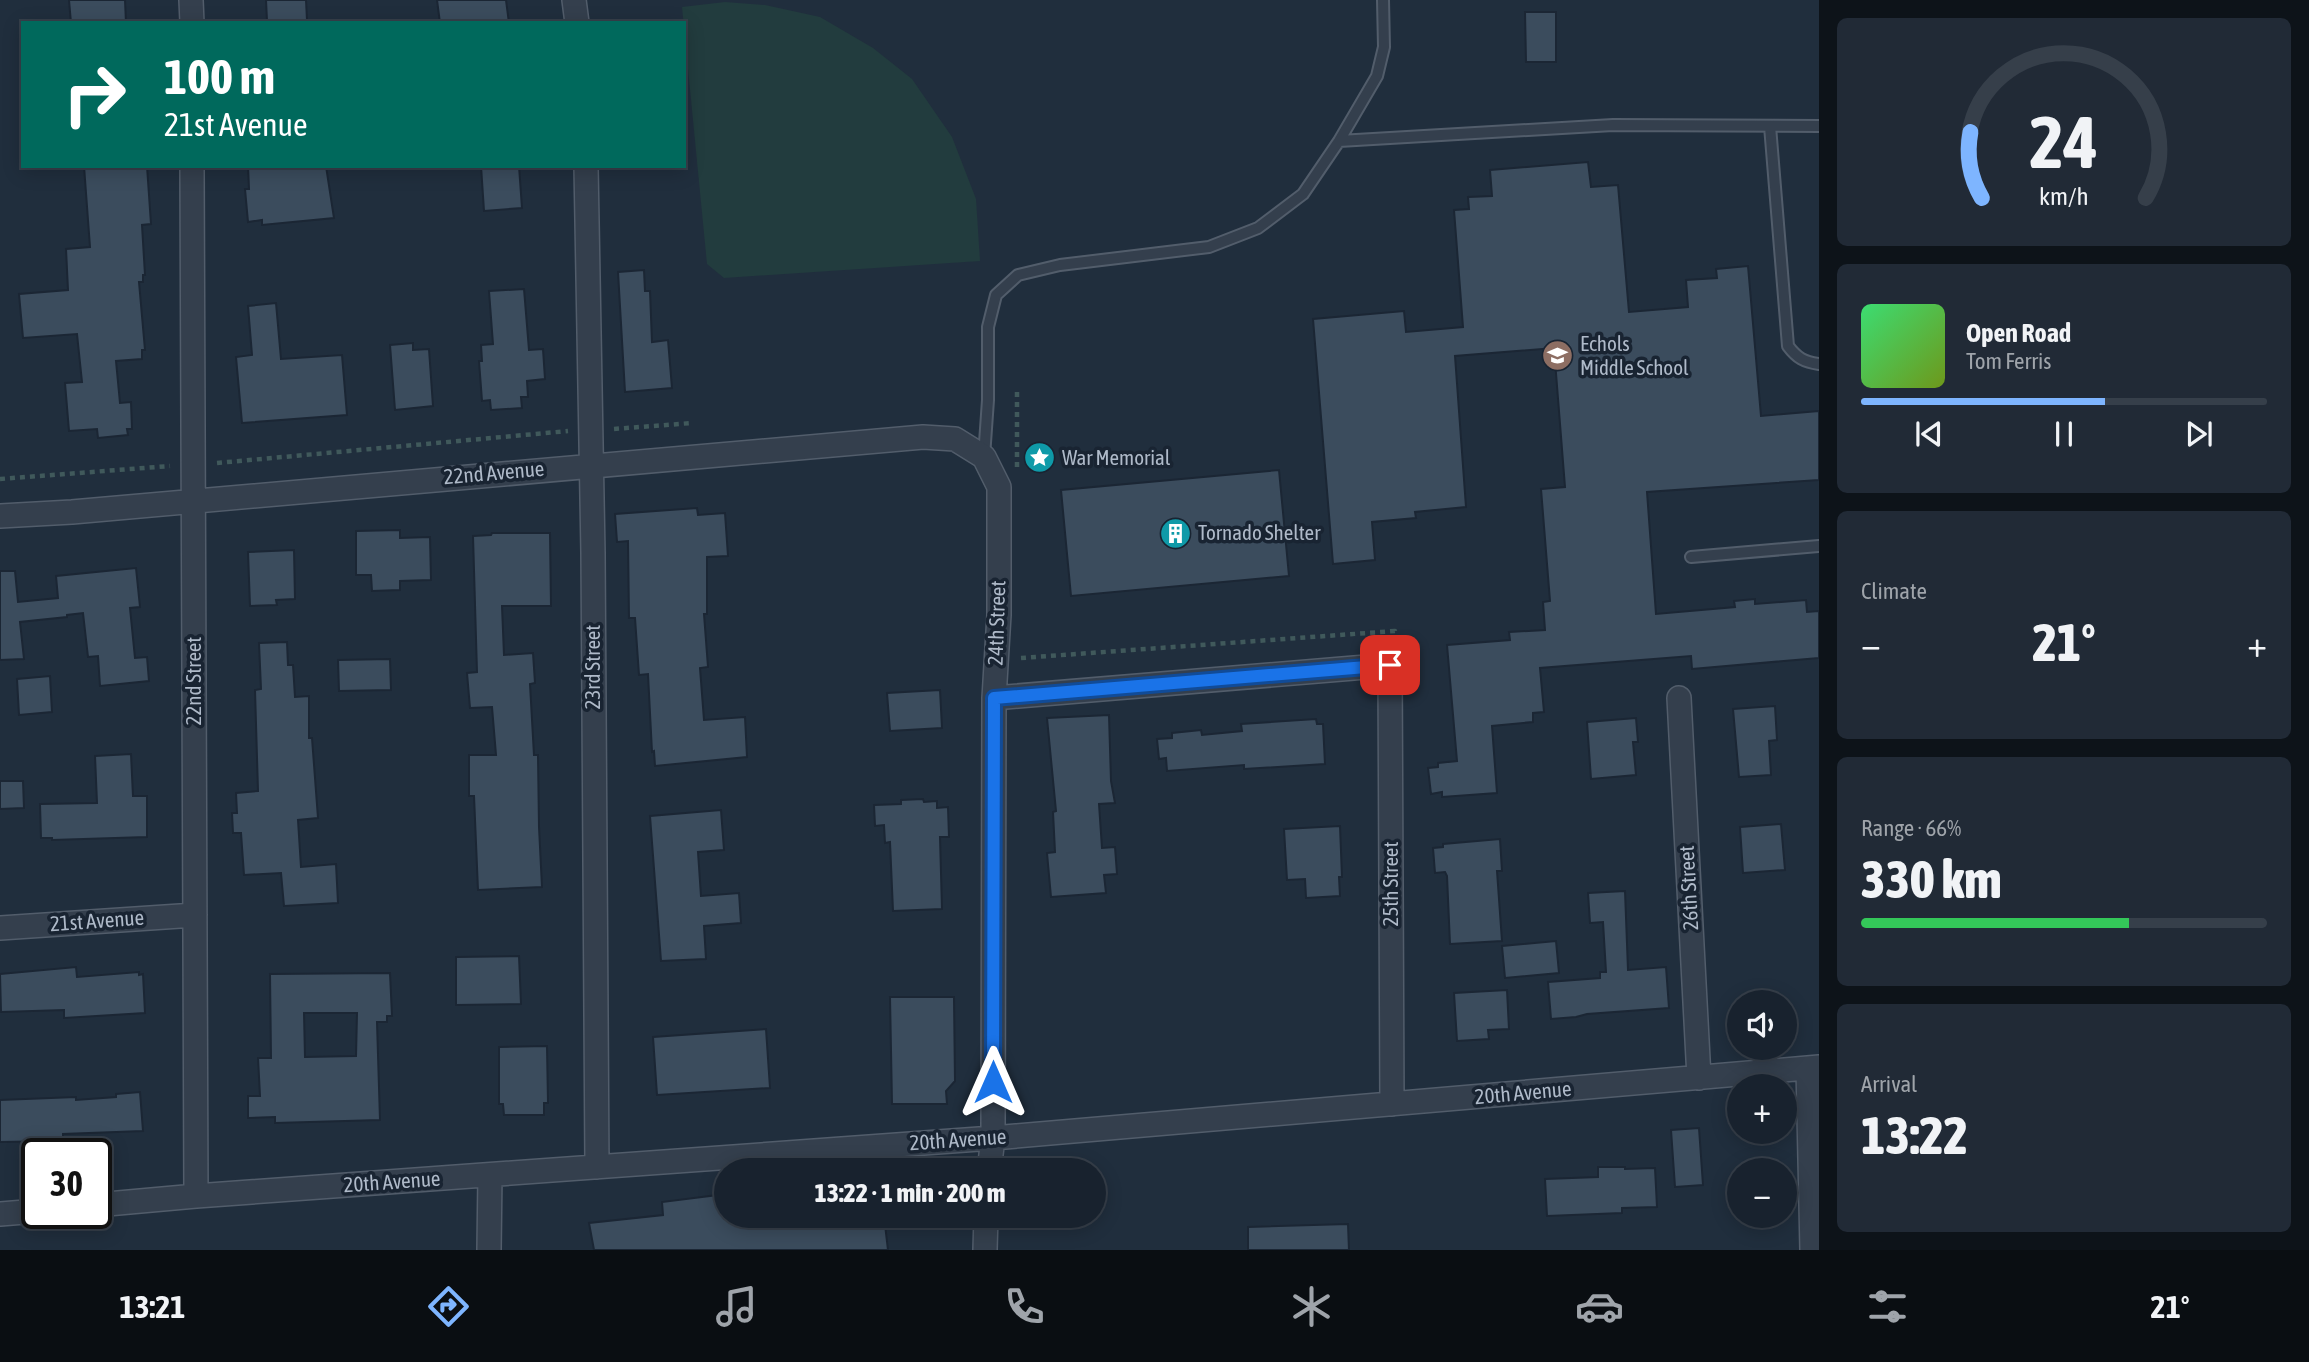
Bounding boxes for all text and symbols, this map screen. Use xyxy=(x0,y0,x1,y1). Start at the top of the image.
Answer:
text: 100 m xyxy=(164,48,275,104)
icon: right xyxy=(49,49,140,140)
text: 24 xyxy=(2030,101,2098,184)
text: 21st Avenue xyxy=(164,106,308,143)
text: km/h xyxy=(2039,182,2089,210)
text: Open Road xyxy=(1966,318,2071,348)
place label: Echols Middle School xyxy=(1580,331,1689,379)
school or university icon: Echols Middle School xyxy=(1540,339,1574,373)
text: Tom Ferris xyxy=(1966,348,2051,374)
icon: previous xyxy=(1910,415,1948,453)
icon: pause xyxy=(2045,415,2083,453)
icon: next xyxy=(2180,415,2218,453)
place icon: War Memorial xyxy=(1022,441,1056,475)
place label: War Memorial xyxy=(1062,445,1171,469)
street label: 22nd Avenue xyxy=(443,456,545,488)
building icon: Tornado Shelter xyxy=(1158,516,1192,550)
place label: Tornado Shelter xyxy=(1198,520,1321,544)
text: Climate xyxy=(1861,578,1927,604)
street label: 24th Street xyxy=(983,580,1009,666)
text: 21° xyxy=(2032,612,2096,672)
text: − xyxy=(1861,622,1881,665)
text: + xyxy=(2247,622,2267,665)
street label: 23rd Street xyxy=(580,625,604,709)
pin xyxy=(1360,635,1420,695)
street label: 22nd Street xyxy=(181,637,205,725)
icon: arrive xyxy=(1371,646,1409,684)
text: Range · 66% xyxy=(1861,815,1961,841)
street label: 25th Street xyxy=(1378,842,1402,926)
street label: 26th Street xyxy=(1674,845,1702,931)
text: 330 km xyxy=(1861,849,2002,909)
street label: 21st Avenue xyxy=(49,905,145,935)
map controls xyxy=(1727,990,1797,1228)
button: sound xyxy=(1727,990,1797,1060)
position arrow xyxy=(956,1045,1030,1119)
text: Arrival xyxy=(1861,1071,1917,1097)
button: + xyxy=(1727,1074,1797,1144)
street label: 20th Avenue xyxy=(1474,1076,1572,1108)
text: 13:22 xyxy=(1861,1105,1968,1165)
street label: 20th Avenue xyxy=(909,1124,1007,1154)
speed limit sign: 30 xyxy=(21,1138,112,1229)
button: − xyxy=(1727,1158,1797,1228)
street label: 20th Avenue xyxy=(343,1166,441,1196)
text: 13:22 · 1 min · 200 m xyxy=(815,1178,1005,1208)
icon: directions xyxy=(424,1282,473,1331)
icon: music xyxy=(712,1282,761,1331)
icon: phone xyxy=(1000,1282,1049,1331)
icon: climate xyxy=(1287,1282,1336,1331)
icon: car xyxy=(1575,1282,1624,1331)
icon: filters xyxy=(1863,1282,1912,1331)
text: 13:21 xyxy=(119,1288,185,1325)
text: 21° xyxy=(2151,1288,2190,1325)

